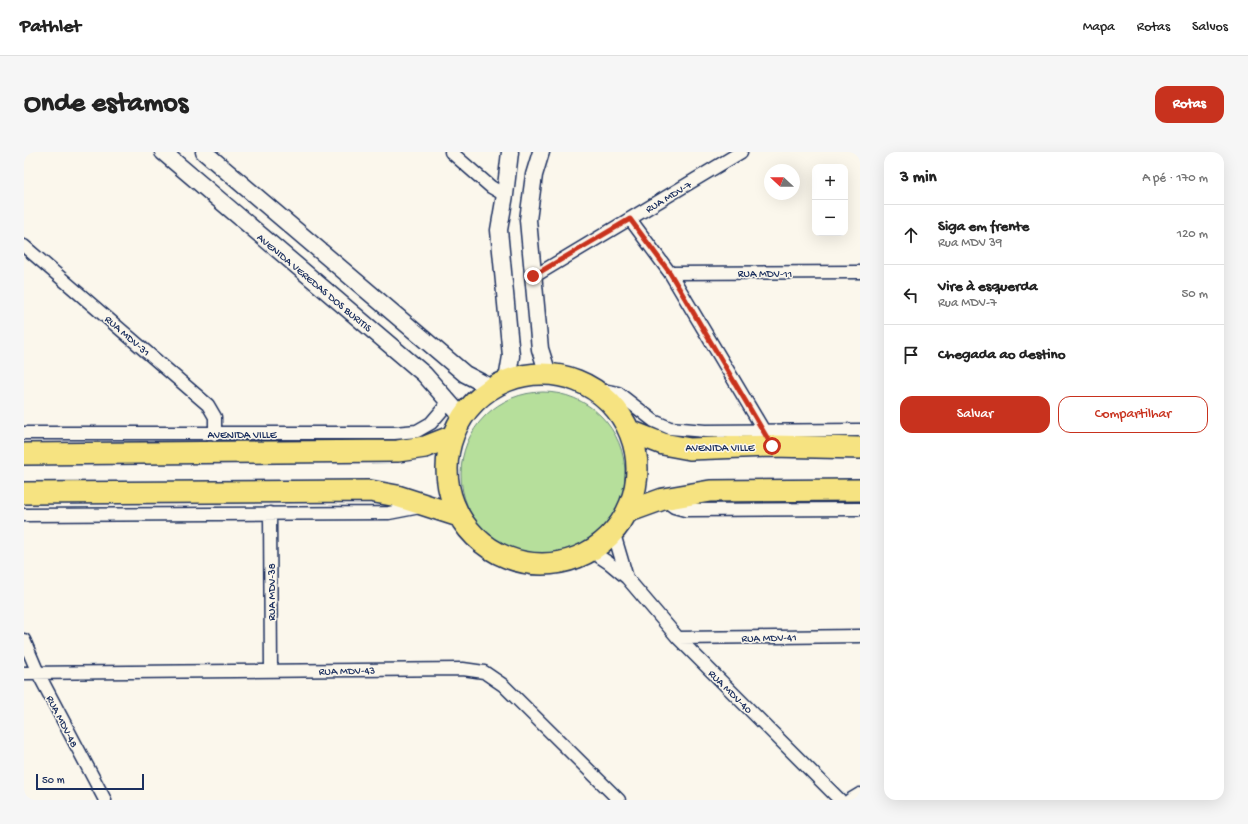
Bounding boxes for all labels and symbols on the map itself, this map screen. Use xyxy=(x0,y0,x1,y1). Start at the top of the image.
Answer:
north arrow xyxy=(764,164,800,200)
street label: RUA MDV-7 xyxy=(644,179,694,216)
street label: AVENIDA VEREDAS DOS BURITIS xyxy=(254,232,374,336)
route end xyxy=(524,267,542,285)
street label: RUA MDV-11 xyxy=(738,269,792,281)
street label: RUA MDV-31 xyxy=(102,314,152,359)
street label: AVENIDA VILLE xyxy=(207,430,278,442)
route start xyxy=(763,437,781,455)
street label: AVENIDA VILLE xyxy=(685,443,756,455)
street label: RUA MDV-38 xyxy=(267,563,279,621)
street label: RUA MDV-41 xyxy=(741,633,797,645)
street label: RUA MDV-43 xyxy=(319,666,376,678)
street label: RUA MDV-40 xyxy=(705,668,754,717)
street label: RUA MDV-48 xyxy=(43,694,79,750)
scale bar xyxy=(36,772,144,791)

